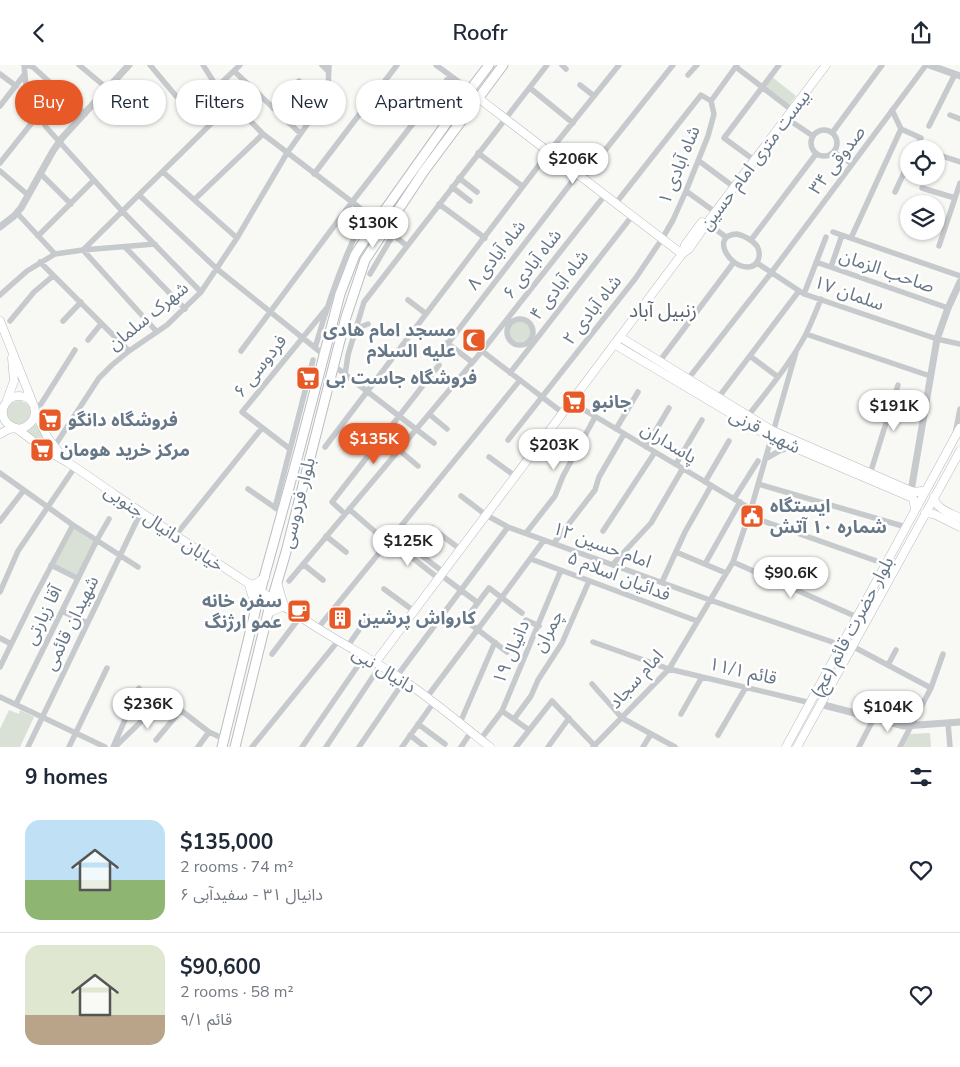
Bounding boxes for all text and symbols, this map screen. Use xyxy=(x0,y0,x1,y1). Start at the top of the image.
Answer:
text: Roofr xyxy=(452,18,508,48)
icon: back xyxy=(25,19,53,47)
icon: share xyxy=(907,19,935,47)
chip: Buy xyxy=(15,80,83,125)
chip: Rent xyxy=(93,80,166,125)
chip: Filters xyxy=(176,80,262,125)
chip: New xyxy=(272,80,346,125)
chip: Apartment xyxy=(356,80,480,125)
street label: بیست متری امام حسین xyxy=(694,85,818,237)
street label: صدوقی ۳۴ xyxy=(803,121,871,199)
street label: شاه آبادی ۱ xyxy=(652,122,706,208)
map controls xyxy=(900,140,945,240)
button: locate xyxy=(900,140,945,185)
pin: $206K xyxy=(538,143,608,185)
text: $206K xyxy=(548,148,598,170)
button: layers xyxy=(900,195,945,240)
pin: $130K xyxy=(338,207,408,249)
text: $130K xyxy=(348,212,398,234)
street label: شاه آبادی ۸ xyxy=(461,215,531,295)
street label: شاه آبادی ۶ xyxy=(497,224,567,304)
street label: صاحب الزمان xyxy=(836,244,938,298)
street label: شاه آبادی ۴ xyxy=(524,245,594,325)
street label: شاه آبادی ۲ xyxy=(557,270,627,350)
street label: سلمان ۱۷ xyxy=(811,270,887,316)
street label: شهرک سلمان xyxy=(103,276,193,356)
district label: زنبیل آباد xyxy=(629,298,697,324)
place label: مسجد امام هادی علیه السلام xyxy=(323,318,456,364)
mosque icon: مسجد امام هادی علیه السلام xyxy=(461,327,487,353)
street label: فردوسی ۶ xyxy=(228,330,292,402)
supermarket icon: فروشگاه جاست بی xyxy=(295,365,321,391)
place label: فروشگاه جاست بی xyxy=(326,366,477,390)
supermarket icon: جانبو xyxy=(561,389,587,415)
pin: $191K xyxy=(859,389,929,432)
place label: جانبو xyxy=(592,390,631,414)
text: $191K xyxy=(869,395,919,417)
street label: شهید قرنی xyxy=(725,403,805,459)
supermarket icon: فروشگاه دانگو xyxy=(37,407,63,433)
place label: فروشگاه دانگو xyxy=(68,408,178,432)
street label: پاسداران xyxy=(637,417,701,469)
pin: $135K xyxy=(339,423,409,465)
text: $135K xyxy=(349,428,399,450)
pin: $203K xyxy=(519,429,589,471)
text: $203K xyxy=(529,434,579,456)
supermarket icon: مرکز خرید هومان xyxy=(29,437,55,463)
place label: مرکز خرید هومان xyxy=(60,438,190,462)
street label: بلوار فردوسی xyxy=(275,455,321,551)
street label: خیابان دانیال جنوبی xyxy=(99,479,229,577)
place label: ایستگاه شماره ۱۰ آتش xyxy=(770,494,887,539)
public building icon: ایستگاه شماره ۱۰ آتش xyxy=(739,503,765,529)
street label: امام حسین ۱۲ xyxy=(549,516,655,576)
pin: $125K xyxy=(373,525,443,567)
text: $125K xyxy=(383,530,433,552)
street label: فدائیان اسلام ۵ xyxy=(563,545,674,609)
street label: بلوار حضرت قائم (عج) xyxy=(805,552,900,702)
pin: $90.6K xyxy=(750,557,832,599)
text: $90.6K xyxy=(765,562,818,584)
street label: شهیدان قائمی xyxy=(38,572,104,674)
street label: آقا زیارتی xyxy=(18,581,68,649)
place label: سفره خانه عمو ارژنگ xyxy=(202,589,282,634)
cafe icon: سفره خانه عمو ارژنگ xyxy=(286,598,312,624)
building icon: کارواش پرشین xyxy=(327,605,353,631)
place label: کارواش پرشین xyxy=(358,606,476,630)
street label: چمران xyxy=(527,606,569,656)
street label: دانیال ۱۹ xyxy=(487,616,535,688)
street label: دانیال نبی xyxy=(348,641,420,699)
street label: امام سجاد xyxy=(603,644,670,715)
street label: قائم ۱۱/۱ xyxy=(707,652,779,691)
pin: $236K xyxy=(113,687,183,730)
pin: $104K xyxy=(853,691,923,733)
text: $236K xyxy=(123,693,173,715)
text: $104K xyxy=(863,696,913,718)
text: 9 homes xyxy=(25,763,108,791)
icon: filters xyxy=(907,763,935,791)
text: $135,000 xyxy=(180,828,273,856)
icon: home xyxy=(65,840,125,900)
text: 2 rooms · 74 m² xyxy=(180,856,293,878)
icon: heart xyxy=(907,856,935,884)
text: دانیال ۳۱ - سفیدآبی ۶ xyxy=(180,884,323,906)
text: $90,600 xyxy=(180,953,261,981)
icon: home xyxy=(65,965,125,1025)
text: 2 rooms · 58 m² xyxy=(180,981,293,1003)
icon: heart xyxy=(907,981,935,1009)
text: قائم ۹/۱ xyxy=(180,1009,232,1031)

